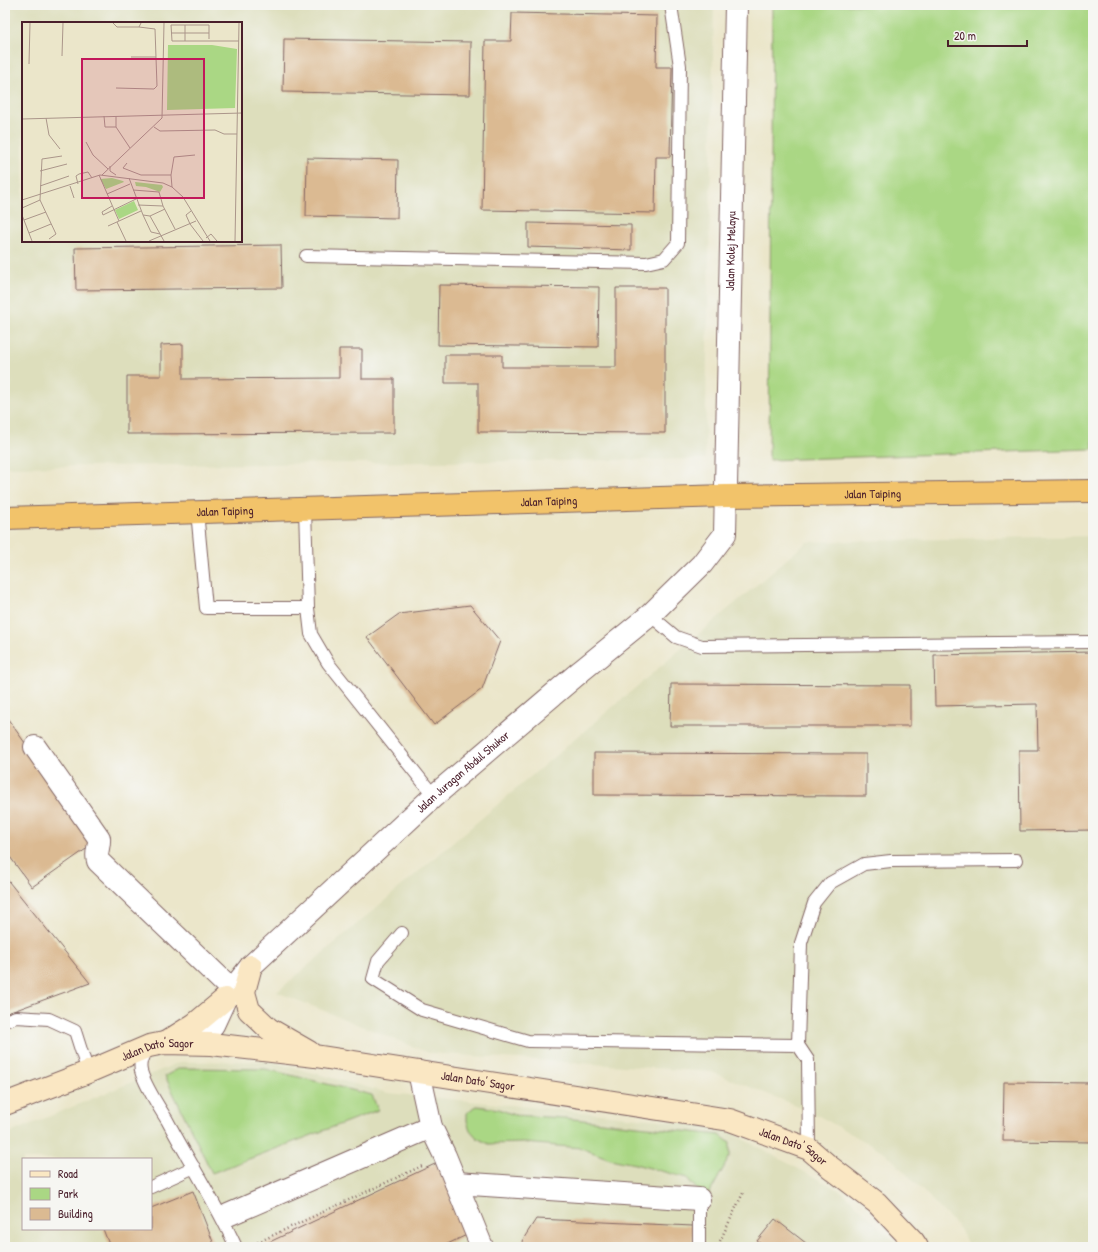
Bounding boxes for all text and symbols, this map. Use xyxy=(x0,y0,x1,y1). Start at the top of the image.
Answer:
inset map xyxy=(22,22,242,242)
scale bar xyxy=(948,22,1027,48)
text: 20 m xyxy=(954,27,976,44)
street label: Jalan Kolej Melayu xyxy=(721,211,740,291)
street label: Jalan Taiping xyxy=(844,485,901,502)
street label: Jalan Taiping xyxy=(520,492,577,510)
street label: Jalan Taiping xyxy=(196,501,254,520)
street label: Jalan Juragan Abdul Shukor xyxy=(412,726,513,817)
street label: Jalan Dato' Sagor xyxy=(118,1034,194,1065)
street label: Jalan Dato' Sagor xyxy=(440,1067,516,1095)
street label: Jalan Dato' Sagor xyxy=(757,1122,832,1170)
legend xyxy=(22,1158,152,1230)
text: Road xyxy=(58,1165,78,1182)
text: Park xyxy=(58,1185,78,1202)
text: Building xyxy=(58,1205,93,1222)

